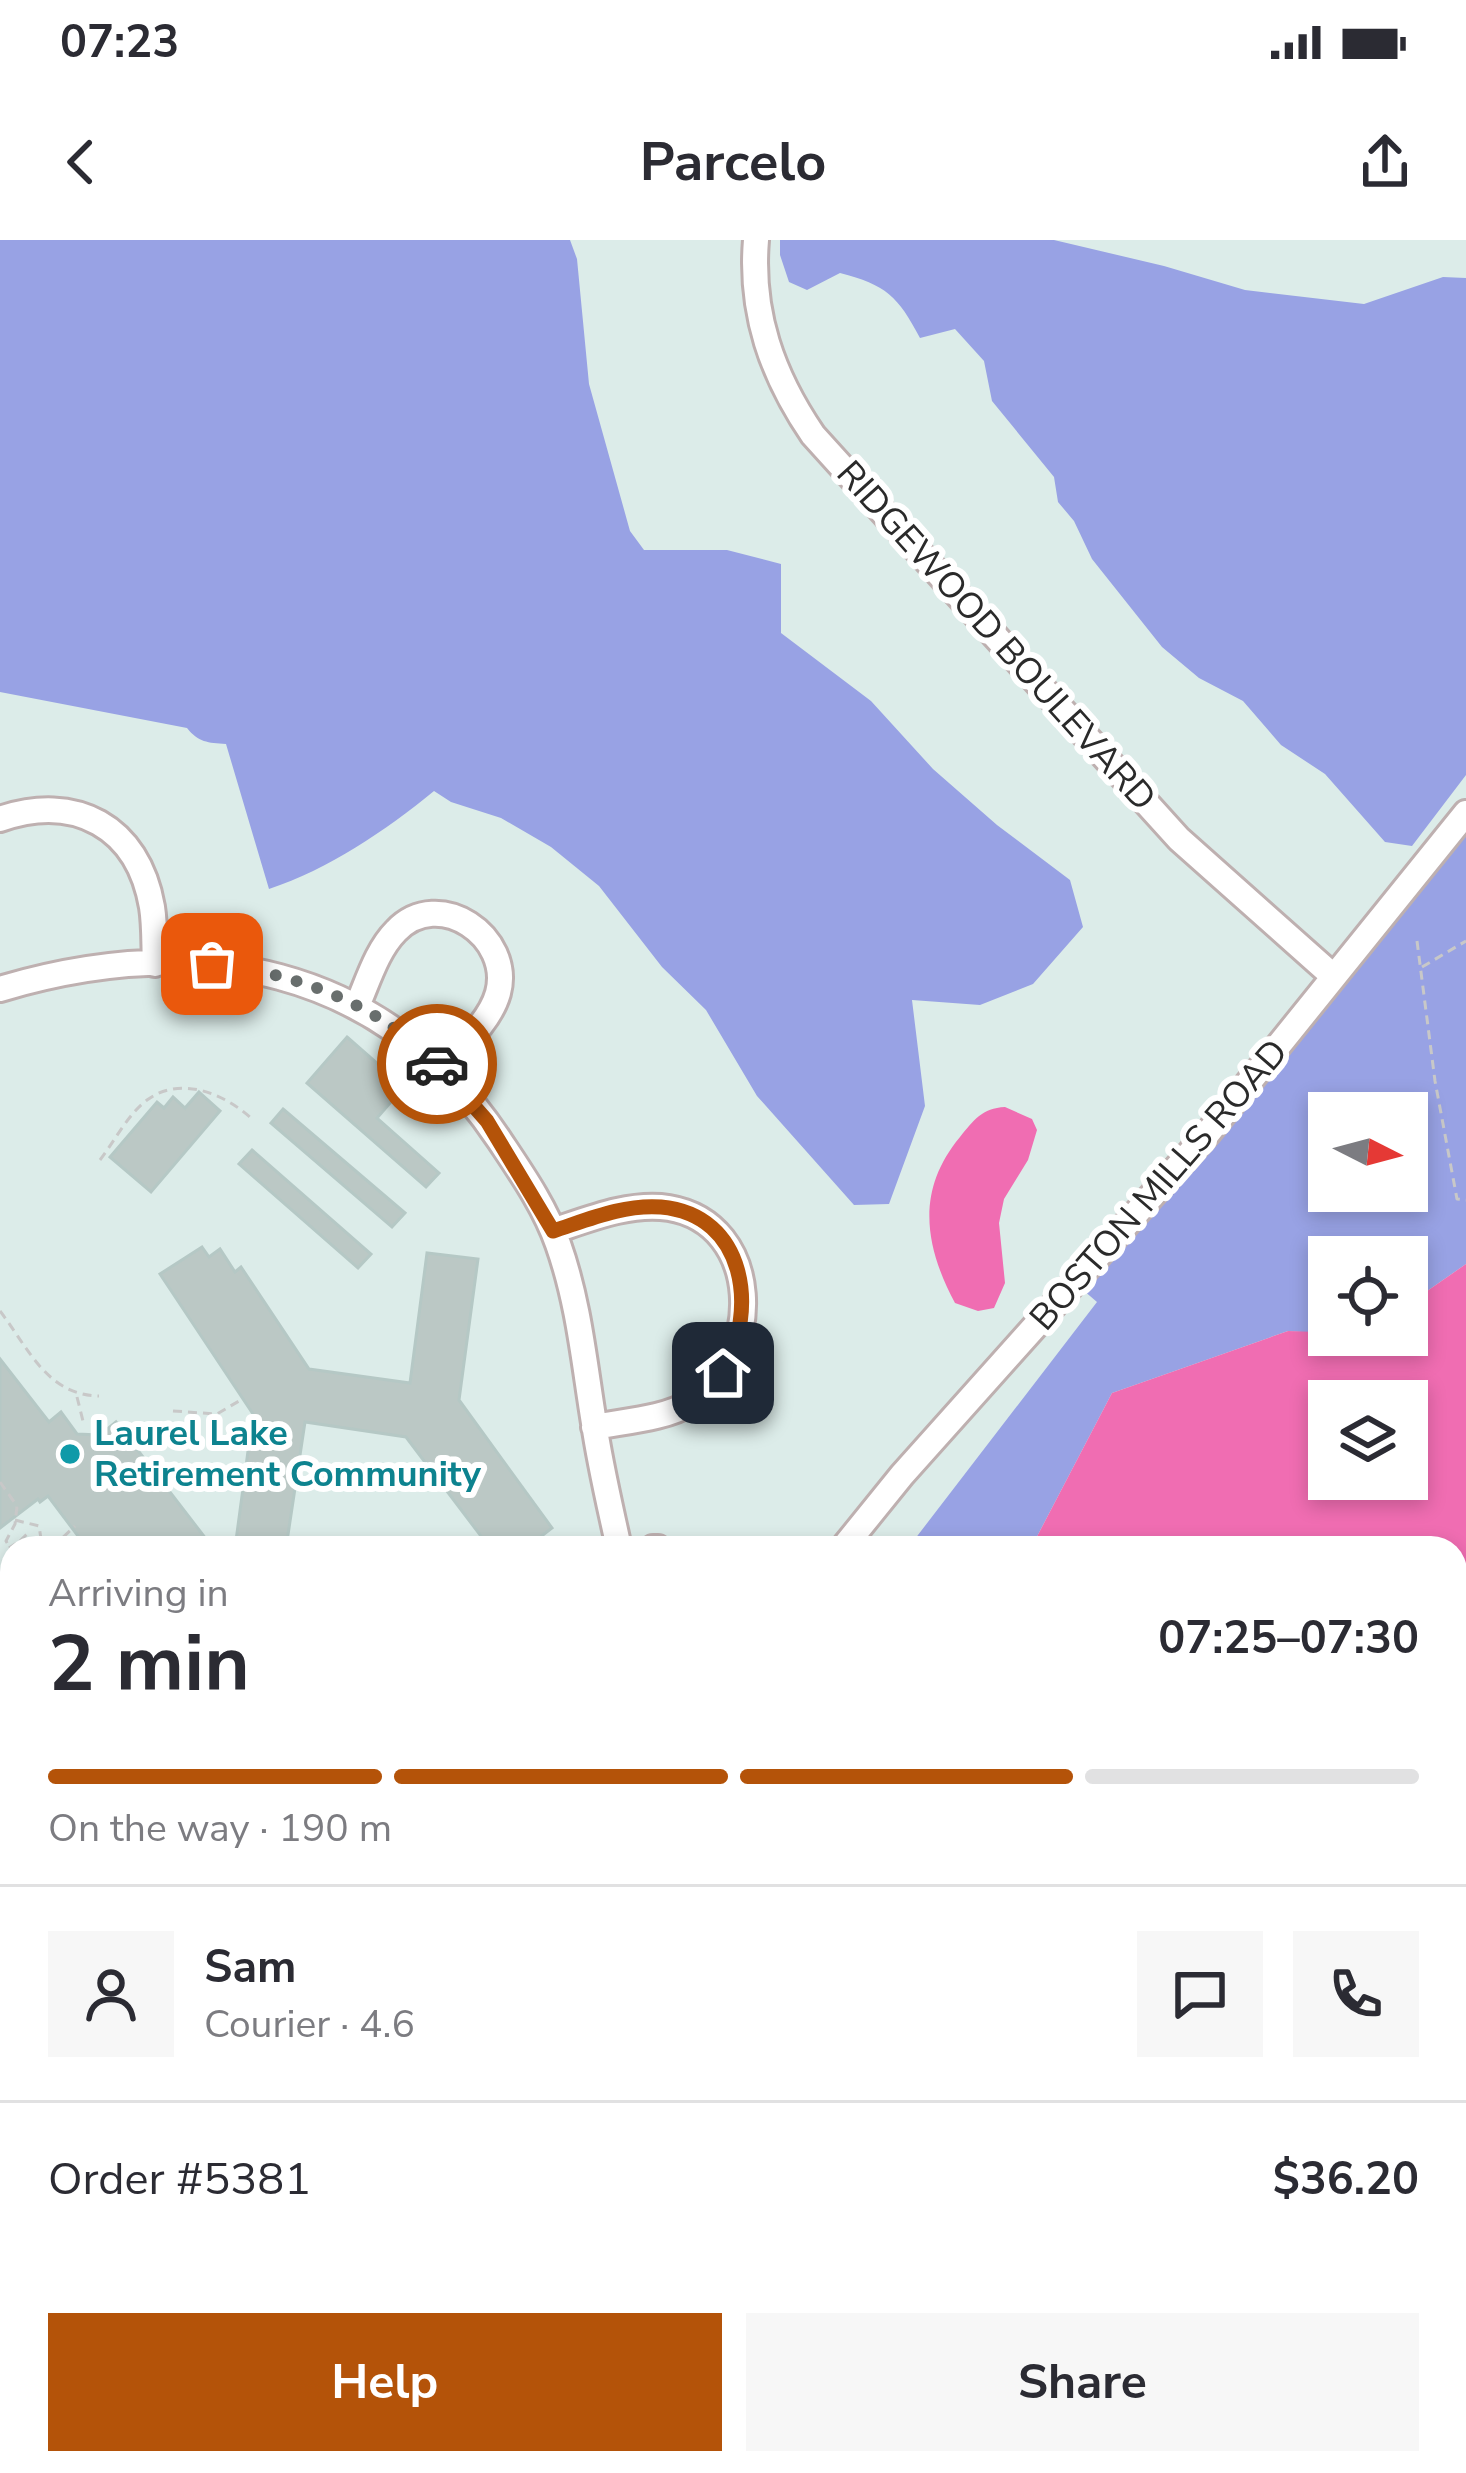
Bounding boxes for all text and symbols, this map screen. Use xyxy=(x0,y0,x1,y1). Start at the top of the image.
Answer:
text: 07:23 xyxy=(60,12,179,73)
text: Parcelo xyxy=(640,125,826,199)
icon: back xyxy=(48,129,114,195)
icon: share xyxy=(1352,129,1418,195)
street label: RIDGEWOOD BOULEVARD xyxy=(825,450,1167,822)
pin xyxy=(161,913,263,1015)
icon: bag xyxy=(179,931,245,997)
courier xyxy=(377,1004,497,1124)
street label: BOSTON MILLS ROAD xyxy=(1019,1029,1299,1341)
icon: car xyxy=(404,1031,470,1097)
north arrow xyxy=(1308,1092,1428,1212)
map controls xyxy=(1308,1092,1428,1500)
button: locate xyxy=(1308,1236,1428,1356)
pin xyxy=(672,1322,774,1424)
icon: home xyxy=(690,1340,756,1406)
button: layers xyxy=(1308,1380,1428,1500)
place label: Laurel Lake Retirement Community xyxy=(94,1409,482,1499)
marker: Laurel Lake Retirement Community xyxy=(57,1441,83,1467)
text: Arriving in xyxy=(48,1567,229,1620)
text: 07:25–07:30 xyxy=(1158,1608,1419,1669)
text: 2 min xyxy=(48,1611,250,1718)
text: On the way · 190 m xyxy=(48,1802,392,1855)
button: person xyxy=(48,1931,174,2057)
button: chat xyxy=(1137,1931,1263,2057)
button: phone xyxy=(1293,1931,1419,2057)
text: Sam xyxy=(204,1937,296,1998)
text: Courier · 4.6 xyxy=(204,1998,415,2051)
text: Order #5381 xyxy=(48,2149,311,2210)
text: $36.20 xyxy=(1273,2149,1419,2210)
button: Help xyxy=(48,2313,722,2451)
button: Share xyxy=(746,2313,1419,2451)

